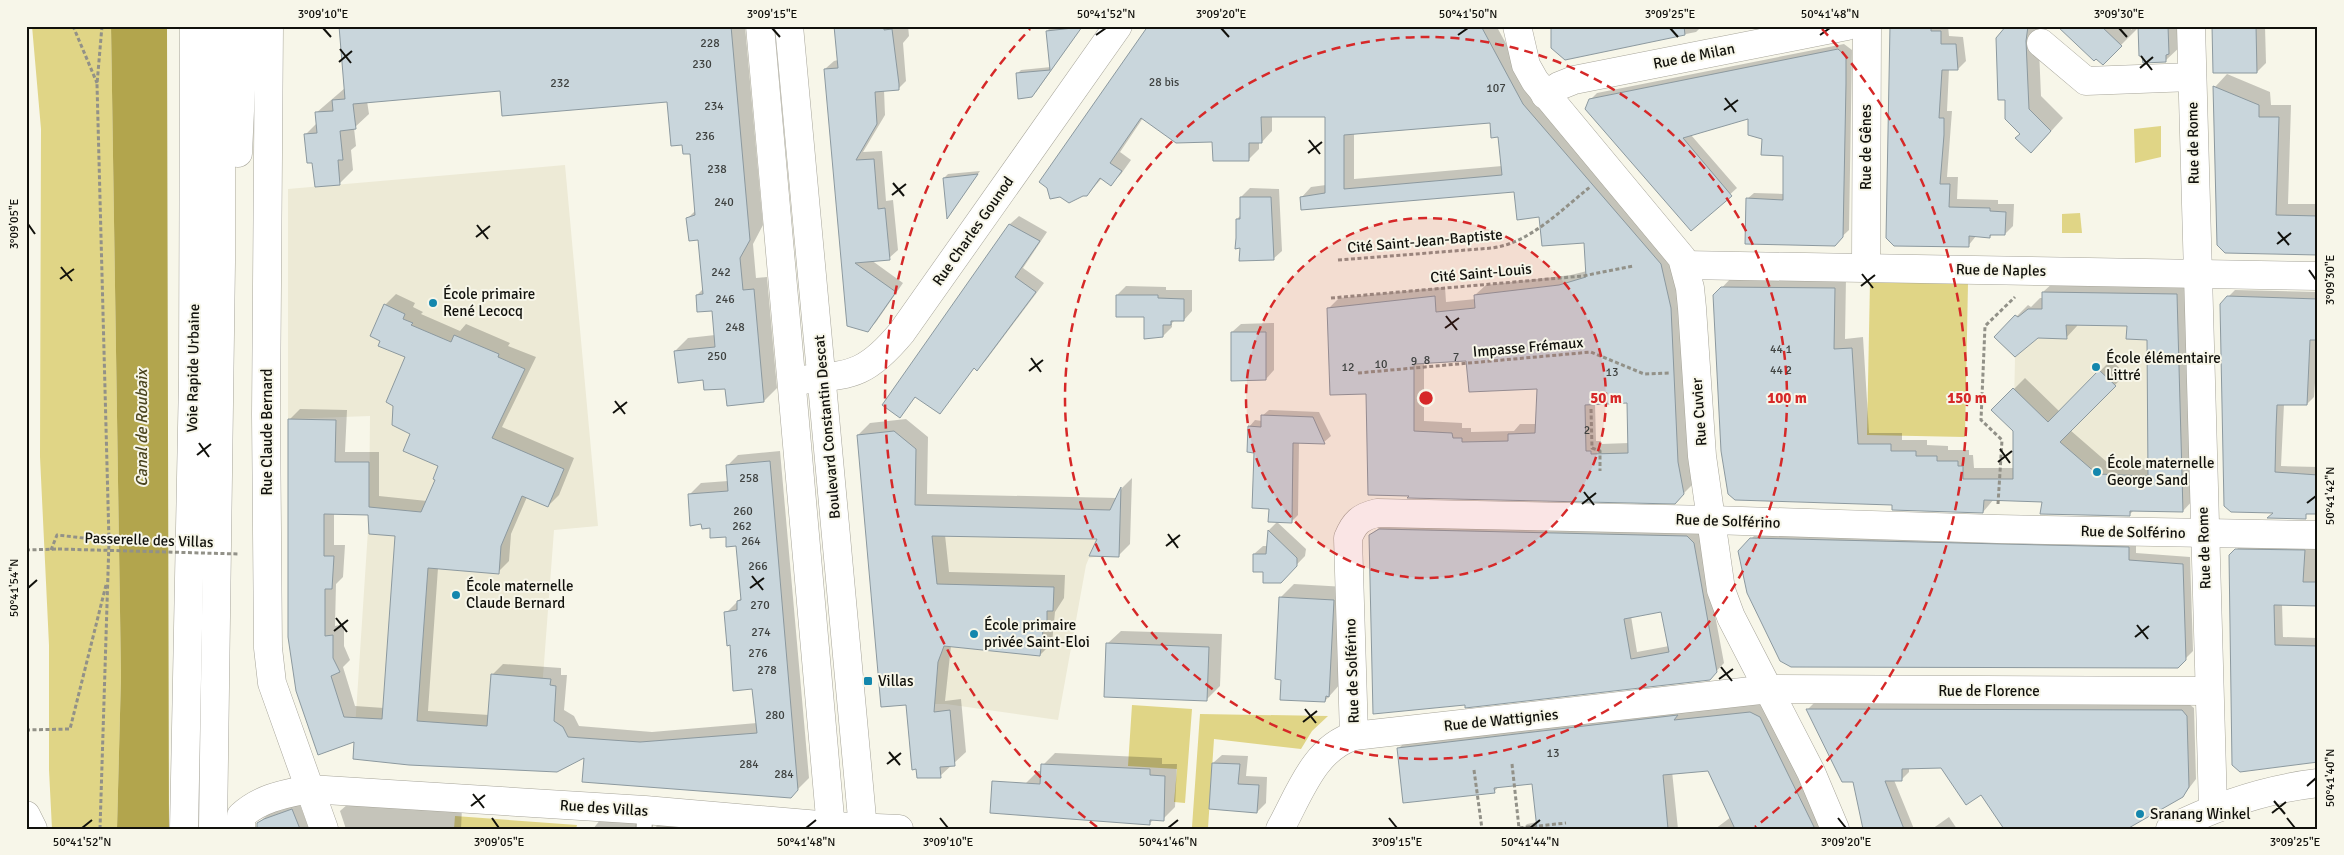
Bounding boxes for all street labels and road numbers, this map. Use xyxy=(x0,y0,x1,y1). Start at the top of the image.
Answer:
street label: Rue de Milan xyxy=(1652,39,1736,73)
street label: Rue de Rome xyxy=(2183,102,2203,184)
street label: Rue de Gênes xyxy=(1857,104,1875,190)
street label: Rue Charles Gounod xyxy=(929,173,1017,289)
street label: Cité Saint-Jean-Baptiste xyxy=(1347,225,1503,257)
street label: Cité Saint-Louis xyxy=(1430,260,1533,286)
street label: Rue de Naples xyxy=(1956,260,2047,280)
street label: Voie Rapide Urbaine xyxy=(183,304,203,432)
street label: Impasse Frémaux xyxy=(1472,333,1584,361)
street label: Boulevard Constantin Descat xyxy=(810,334,844,520)
street label: Rue Claude Bernard xyxy=(258,368,276,495)
street label: Rue Cuvier xyxy=(1688,377,1710,447)
street label: Rue de Rome xyxy=(2194,506,2214,590)
street label: Rue de Solférino xyxy=(1675,510,1781,532)
street label: Rue de Solférino xyxy=(2080,522,2186,542)
street label: Passerelle des Villas xyxy=(84,529,214,551)
street label: Rue de Solférino xyxy=(1341,618,1363,724)
street label: Rue de Florence xyxy=(1938,682,2040,700)
street label: Rue de Wattignies xyxy=(1443,705,1560,735)
street label: Rue des Villas xyxy=(559,796,649,820)

